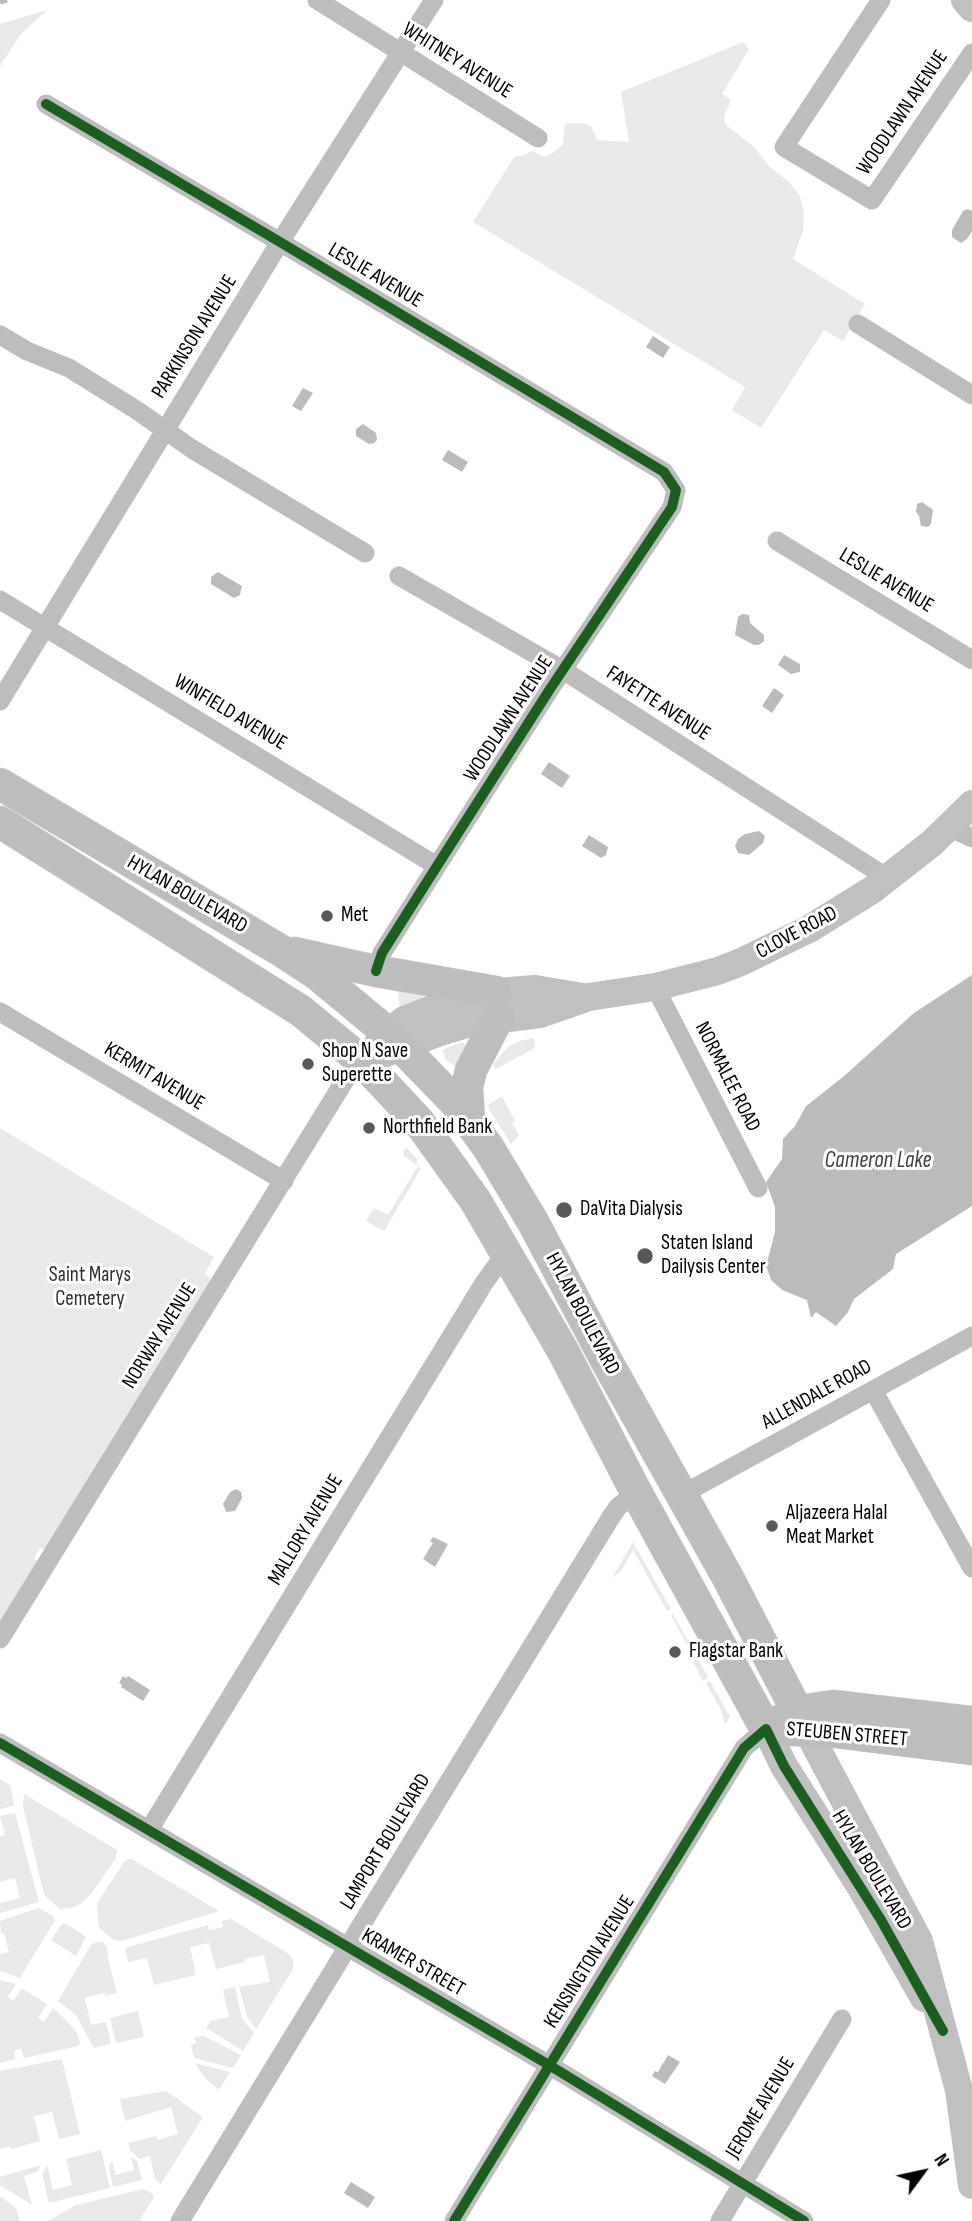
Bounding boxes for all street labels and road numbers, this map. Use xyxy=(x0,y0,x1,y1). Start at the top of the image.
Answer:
street label: WHITNEY AVENUE xyxy=(397,17,517,105)
street label: WOODLAWN AVENUE xyxy=(852,46,954,180)
street label: LESLIE AVENUE xyxy=(323,238,427,314)
street label: PARKINSON AVENUE xyxy=(147,271,243,403)
street label: LESLIE AVENUE xyxy=(834,543,938,619)
street label: WOODLAWN AVENUE xyxy=(459,651,559,787)
street label: FAYETTE AVENUE xyxy=(601,661,715,747)
street label: WINFIELD AVENUE xyxy=(169,669,291,757)
street label: HYLAN BOULEVARD xyxy=(122,850,252,940)
street label: CLOVE ROAD xyxy=(752,901,842,965)
street label: NORMALEE ROAD xyxy=(689,1018,765,1136)
street label: KERMIT AVENUE xyxy=(99,1037,209,1117)
street label: HYLAN BOULEVARD xyxy=(539,1249,625,1379)
street label: NORWAY AVENUE xyxy=(117,1278,203,1394)
street label: ALLENDALE ROAD xyxy=(758,1354,876,1436)
street label: MALLORY AVENUE xyxy=(263,1470,349,1590)
street label: STEUBEN STREET xyxy=(785,1717,909,1753)
street label: LAMPORT BOULEVARD xyxy=(335,1769,437,1915)
street label: HYLAN BOULEVARD xyxy=(825,1806,917,1934)
street label: KENSINGTON AVENUE xyxy=(539,1891,641,2033)
street label: KRAMER STREET xyxy=(357,1923,469,2003)
street label: JEROME AVENUE xyxy=(721,2053,801,2163)

